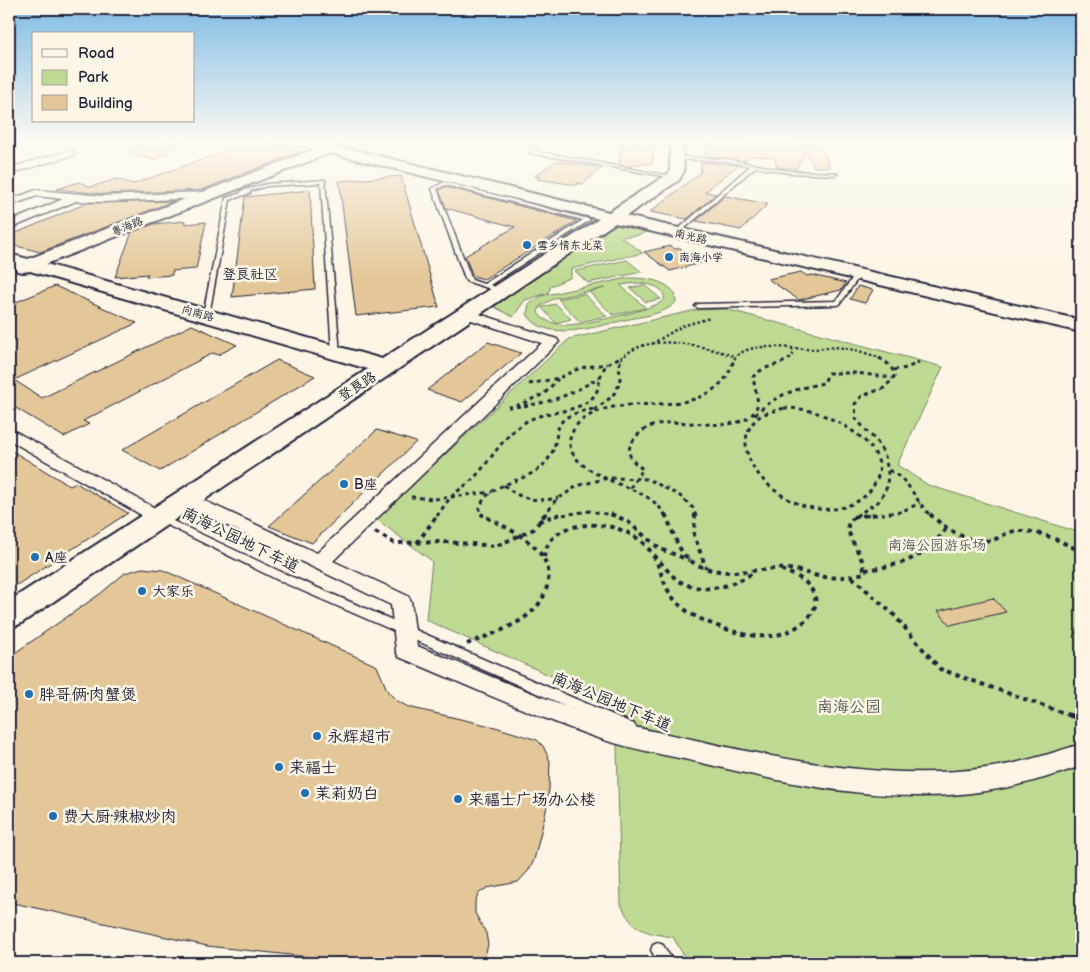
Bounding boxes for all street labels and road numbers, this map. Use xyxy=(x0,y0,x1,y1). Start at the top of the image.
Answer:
street label: 粤海路 xyxy=(109,214,145,239)
street label: 南光路 xyxy=(673,226,708,247)
street label: 向南路 xyxy=(180,303,216,324)
street label: 登良路 xyxy=(335,368,380,405)
street label: 南海公园地下车道 xyxy=(179,504,302,577)
street label: 南海公园地下车道 xyxy=(549,669,674,736)

